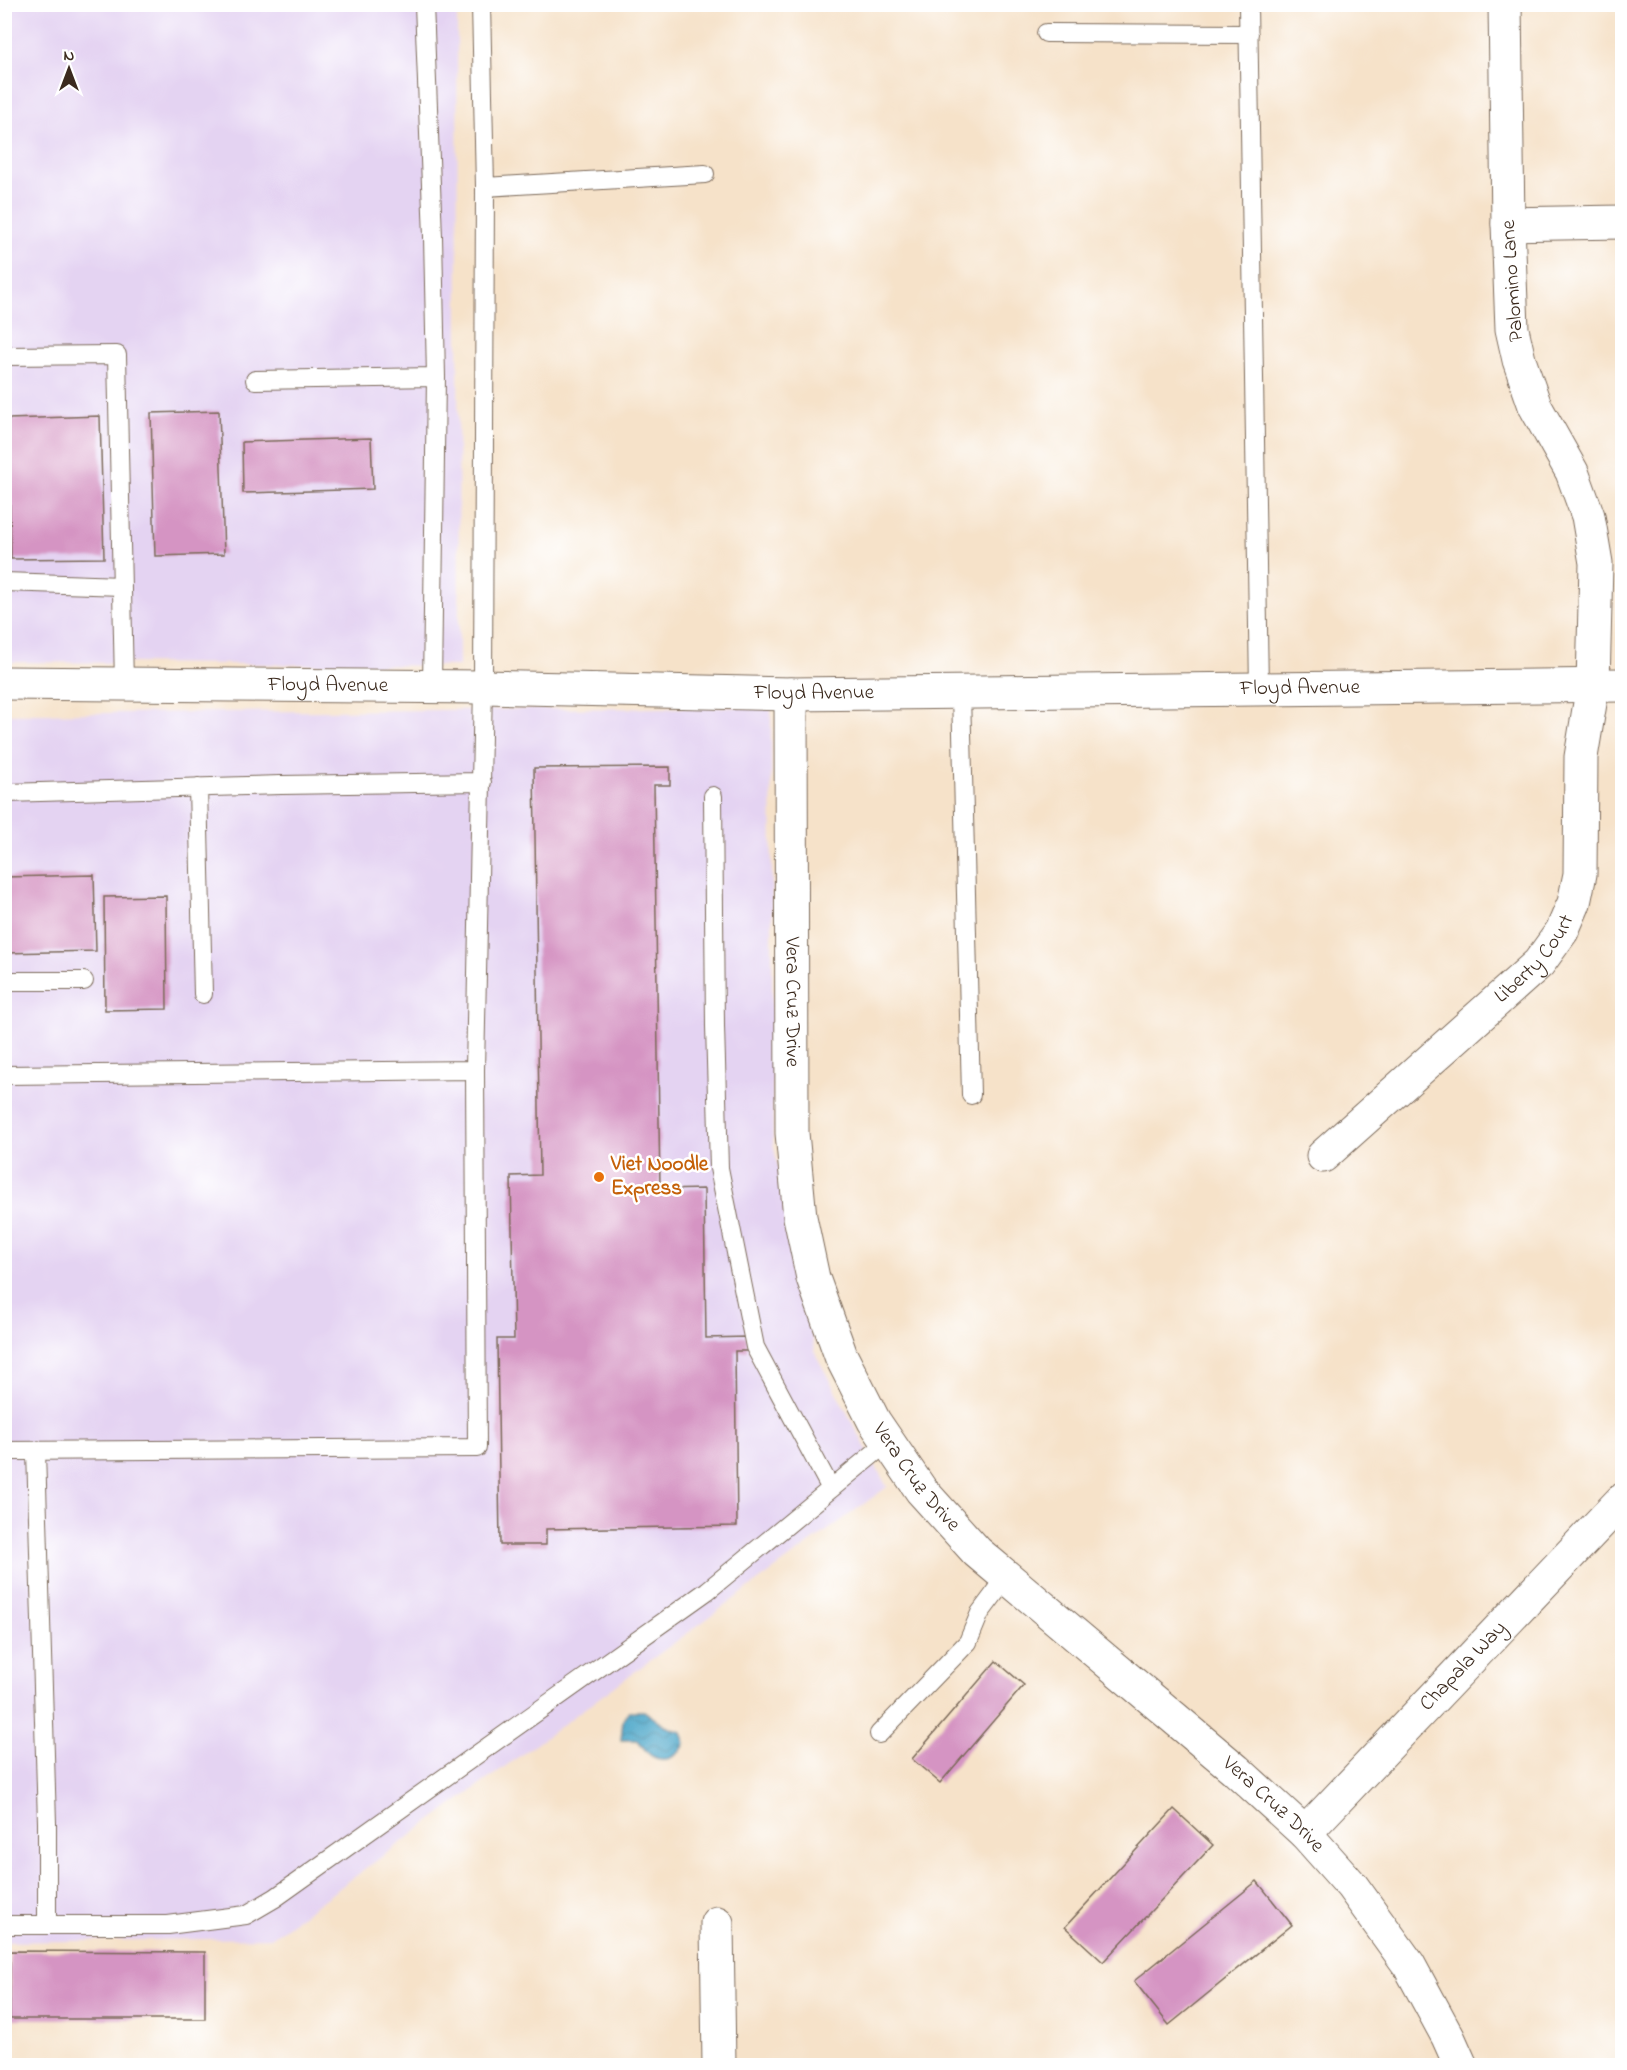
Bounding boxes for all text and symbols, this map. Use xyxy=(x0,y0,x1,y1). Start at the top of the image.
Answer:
north arrow xyxy=(39,39,99,99)
text: N xyxy=(64,44,75,68)
street label: Palomino Lane xyxy=(1494,218,1532,343)
street label: Floyd Avenue xyxy=(267,670,389,703)
street label: Floyd Avenue xyxy=(1239,673,1361,706)
street label: Floyd Avenue xyxy=(752,678,875,711)
street label: Liberty Court xyxy=(1488,910,1582,1011)
street label: Vera Cruz Drive xyxy=(777,936,807,1068)
place label: Viet Noodle Express xyxy=(610,1150,709,1204)
marker: Viet Noodle Express xyxy=(592,1170,606,1184)
street label: Vera Cruz Drive xyxy=(864,1416,967,1539)
street label: Chapala Way xyxy=(1413,1614,1516,1718)
street label: Vera Cruz Drive xyxy=(1215,1749,1332,1860)

